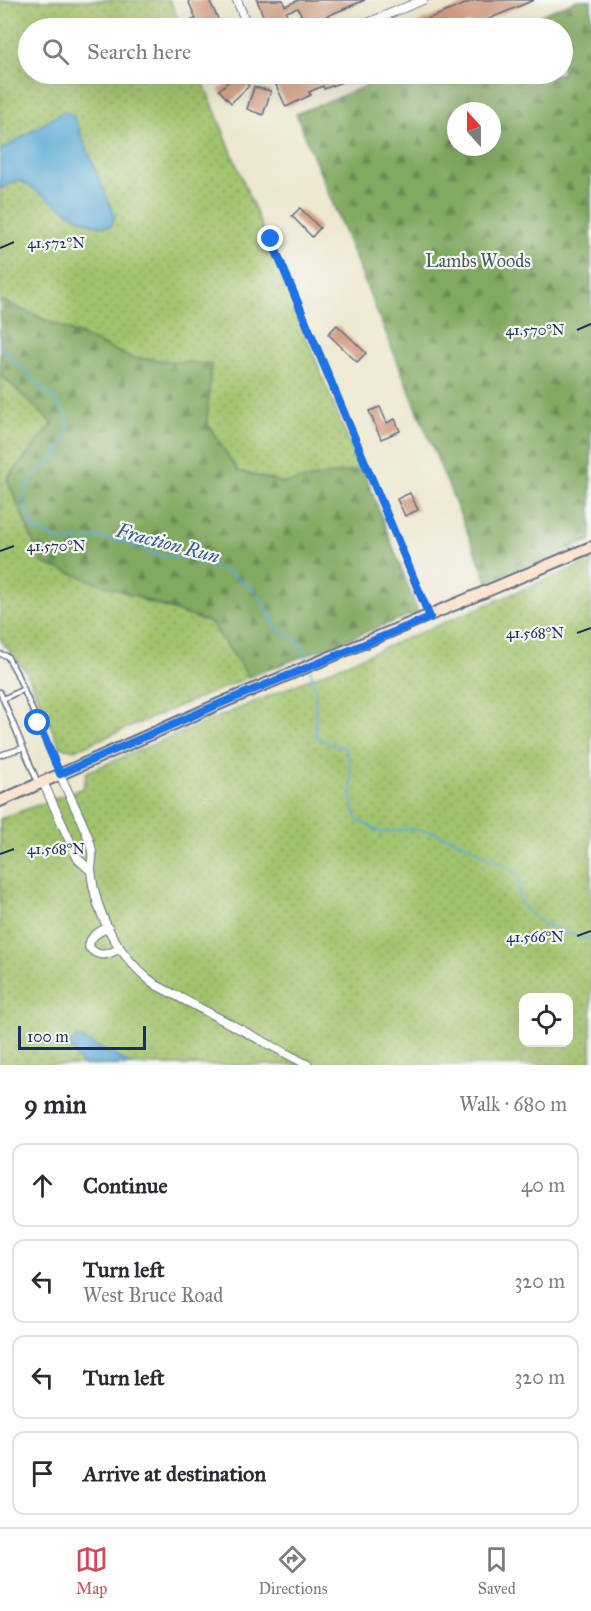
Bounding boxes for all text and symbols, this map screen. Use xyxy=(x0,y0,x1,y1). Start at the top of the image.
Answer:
search box xyxy=(18,18,573,84)
icon: search xyxy=(39,35,72,68)
text: Search here xyxy=(87,38,191,65)
north arrow xyxy=(447,102,501,156)
route end xyxy=(257,225,283,251)
text: 41.572°N xyxy=(27,234,85,252)
park label: Lambs Woods xyxy=(425,250,531,272)
text: 41.570°N xyxy=(505,321,565,339)
water label: Fraction Run xyxy=(113,517,223,568)
text: 41.570°N xyxy=(26,537,86,555)
text: 41.568°N xyxy=(506,624,564,642)
route start xyxy=(24,709,50,735)
text: 41.568°N xyxy=(27,840,85,858)
text: 41.566°N xyxy=(506,928,564,946)
map controls xyxy=(519,993,573,1047)
button: locate xyxy=(519,993,573,1047)
scale bar xyxy=(18,1023,146,1050)
text: 100 m xyxy=(27,1027,69,1046)
text: 9 min xyxy=(24,1088,87,1120)
text: Walk · 680 m xyxy=(459,1092,567,1116)
icon: ahead xyxy=(26,1169,59,1202)
text: Continue xyxy=(83,1172,168,1199)
text: 40 m xyxy=(521,1173,565,1197)
text: Turn left xyxy=(83,1256,165,1283)
icon: left xyxy=(26,1265,59,1298)
text: 320 m xyxy=(514,1269,565,1293)
text: West Bruce Road xyxy=(83,1283,223,1307)
icon: left xyxy=(26,1361,59,1394)
text: Turn left xyxy=(83,1364,165,1391)
text: 320 m xyxy=(514,1365,565,1389)
icon: arrive xyxy=(26,1457,59,1490)
text: Arrive at destination xyxy=(83,1460,266,1487)
tab: Map xyxy=(75,1543,108,1598)
tab: Directions xyxy=(258,1543,327,1598)
tab: Saved xyxy=(478,1543,516,1598)

